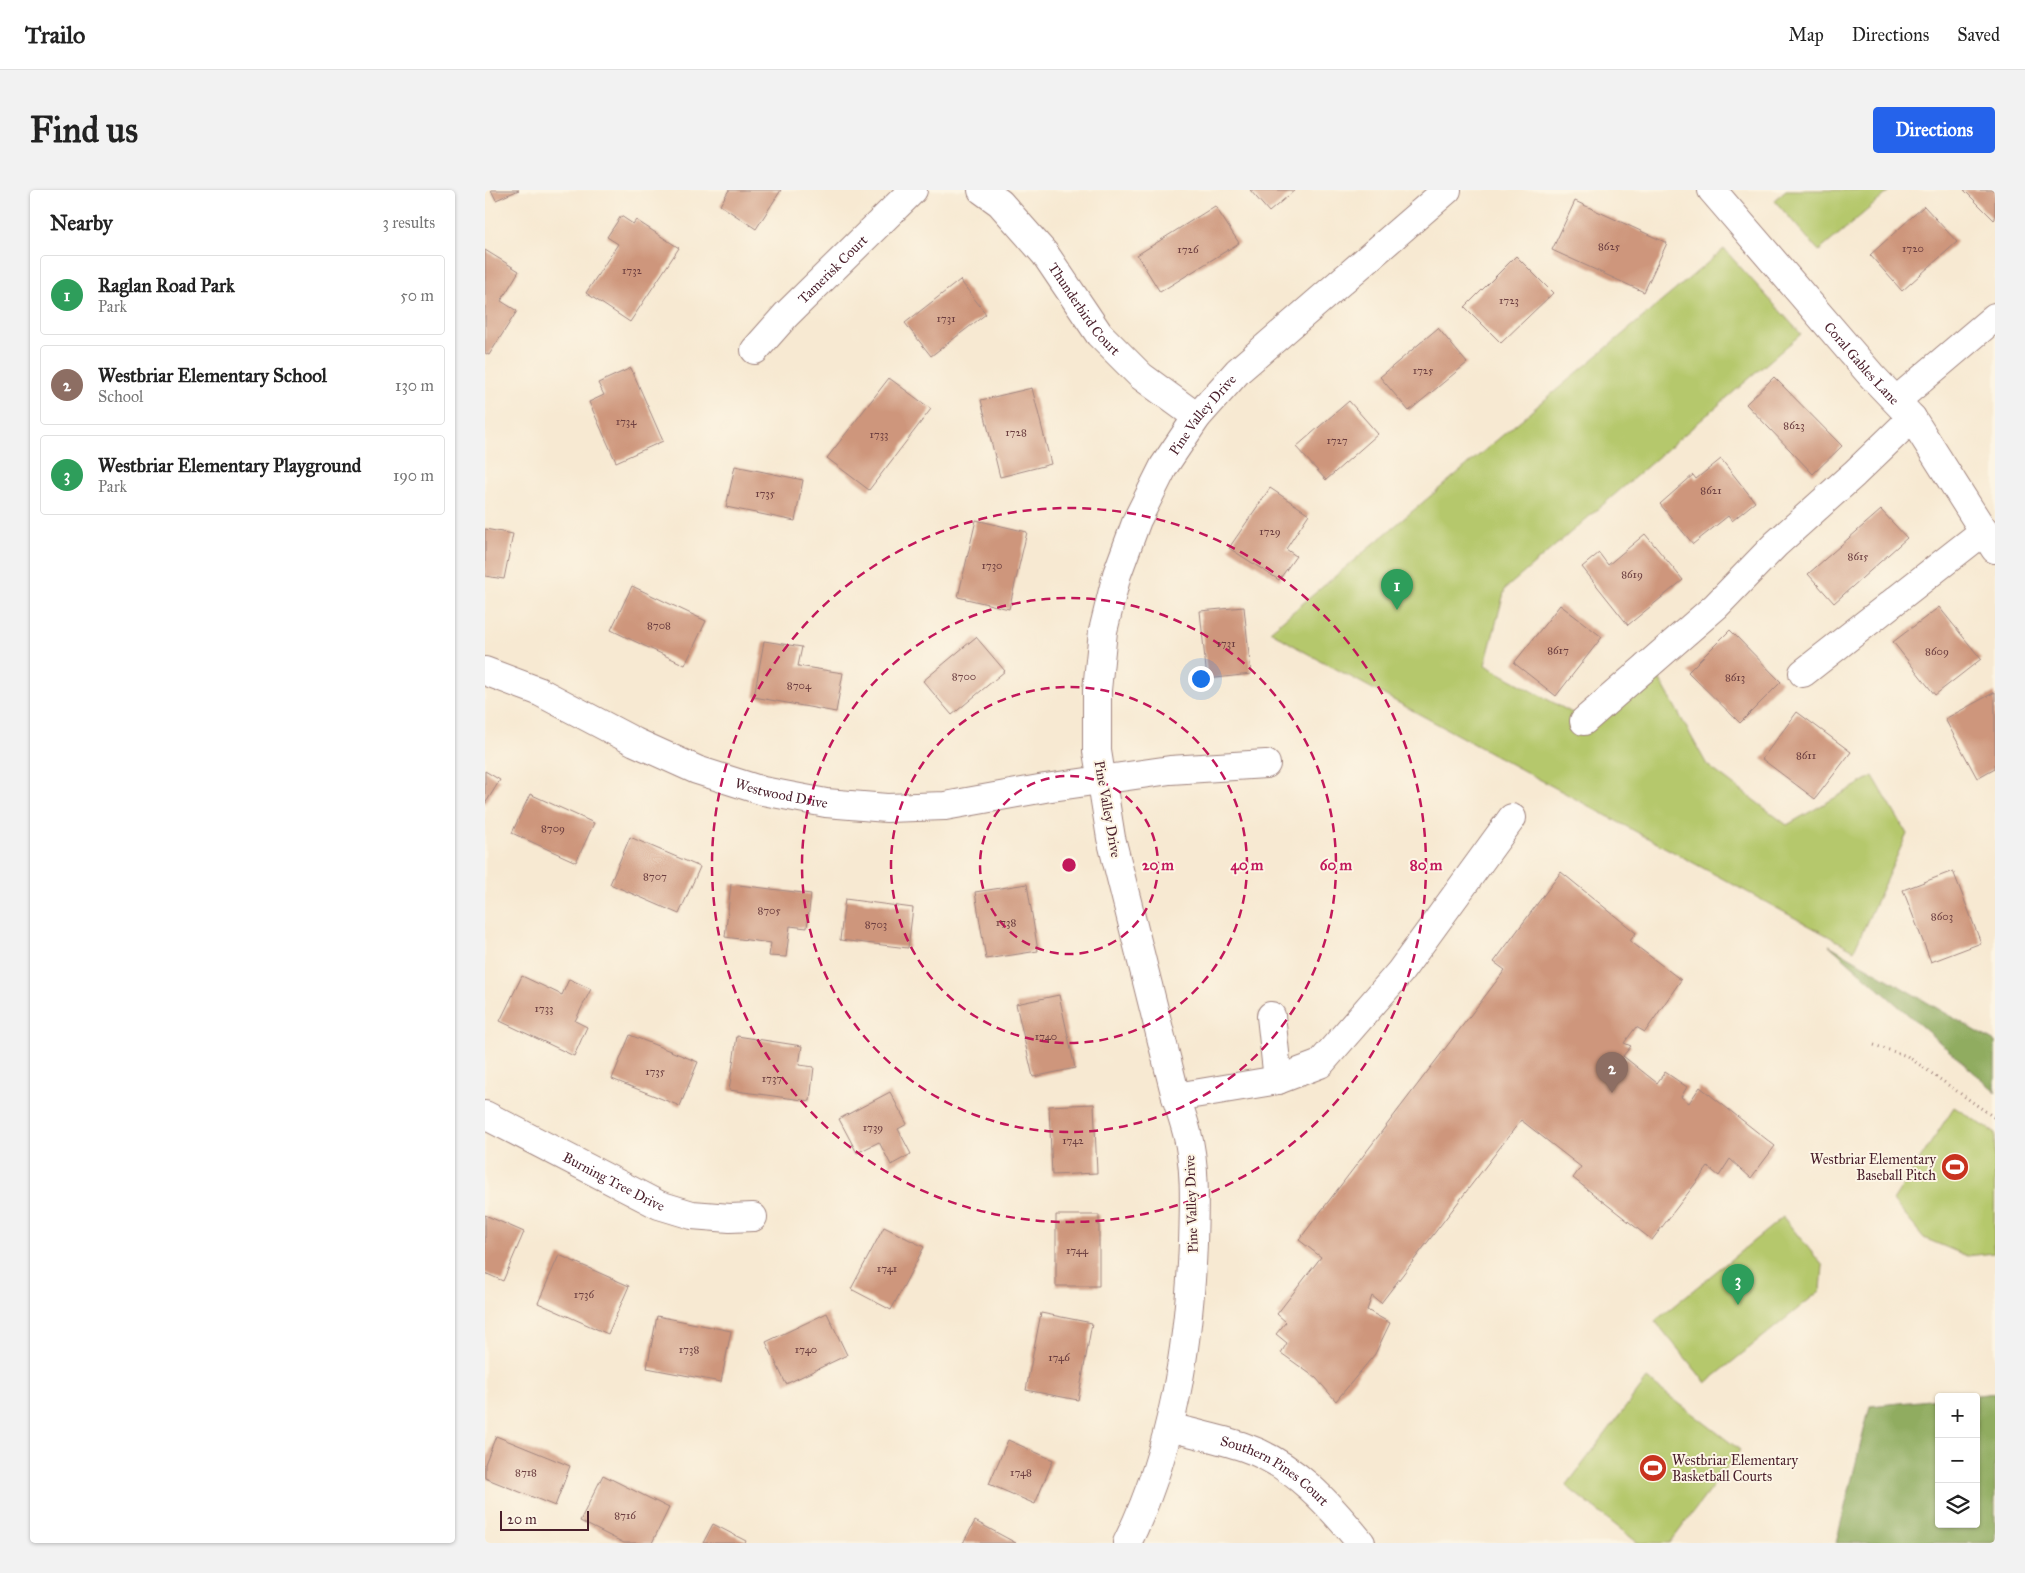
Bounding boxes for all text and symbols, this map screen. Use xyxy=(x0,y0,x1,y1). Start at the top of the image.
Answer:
text: Trailo xyxy=(25,20,85,50)
text: Map xyxy=(1788,24,1824,46)
text: Directions xyxy=(1852,24,1929,46)
text: Saved xyxy=(1957,24,2000,46)
button: Directions xyxy=(1873,107,1995,153)
text: Find us xyxy=(30,109,138,152)
text: Nearby xyxy=(50,210,113,236)
text: 3 results xyxy=(382,213,435,232)
street label: Tamerisk Court xyxy=(795,232,871,307)
house number: 8625 xyxy=(1598,240,1620,253)
house number: 1720 xyxy=(1902,242,1924,255)
house number: 1726 xyxy=(1177,243,1199,256)
street label: Thunderbird Court xyxy=(1044,260,1124,359)
house number: 1732 xyxy=(622,264,643,277)
text: Raglan Road Park xyxy=(98,274,235,297)
text: 1 xyxy=(64,286,70,305)
text: 50 m xyxy=(400,286,434,305)
house number: 1723 xyxy=(1499,294,1519,307)
text: Park xyxy=(98,297,127,316)
house number: 1731 xyxy=(937,312,955,325)
street label: Coral Gables Lane xyxy=(1820,319,1903,408)
text: Westbriar Elementary School xyxy=(98,364,327,387)
house number: 1725 xyxy=(1413,364,1433,377)
street label: Pine Valley Drive xyxy=(1166,371,1240,458)
text: 2 xyxy=(63,376,71,395)
text: 130 m xyxy=(395,376,434,395)
text: School xyxy=(98,387,143,406)
house number: 1734 xyxy=(616,415,637,428)
house number: 8623 xyxy=(1783,419,1805,432)
house number: 1728 xyxy=(1005,426,1027,439)
house number: 1733 xyxy=(869,428,889,441)
house number: 1727 xyxy=(1326,434,1348,447)
text: Westbriar Elementary Playground xyxy=(98,454,361,477)
text: 3 xyxy=(64,466,70,485)
text: 190 m xyxy=(393,466,434,485)
text: Park xyxy=(98,477,127,496)
house number: 8621 xyxy=(1700,484,1722,497)
house number: 1735 xyxy=(755,487,775,500)
house number: 1729 xyxy=(1259,525,1281,538)
house number: 8615 xyxy=(1848,550,1868,563)
house number: 1730 xyxy=(981,559,1003,572)
house number: 8619 xyxy=(1621,568,1643,581)
pin: 1 xyxy=(1381,569,1413,610)
house number: 8708 xyxy=(647,619,671,632)
house number: 1731 xyxy=(1217,637,1235,650)
house number: 8617 xyxy=(1547,644,1569,657)
house number: 8609 xyxy=(1925,645,1949,658)
your location xyxy=(1188,666,1214,692)
house number: 8700 xyxy=(952,670,976,683)
house number: 8613 xyxy=(1725,671,1745,684)
house number: 8704 xyxy=(787,679,812,692)
house number: 8611 xyxy=(1796,749,1816,762)
street label: Pine Valley Drive xyxy=(1091,759,1124,859)
street label: Westwood Drive xyxy=(733,775,829,812)
house number: 8709 xyxy=(541,822,565,835)
centre of rings xyxy=(1060,856,1078,874)
text: 20 m xyxy=(1142,856,1174,874)
text: 40 m xyxy=(1231,856,1264,875)
text: 60 m xyxy=(1320,856,1353,874)
text: 80 m xyxy=(1410,856,1443,874)
house number: 8707 xyxy=(643,870,667,883)
house number: 8705 xyxy=(757,904,781,917)
house number: 8603 xyxy=(1931,910,1953,923)
house number: 1738 xyxy=(996,916,1016,929)
house number: 8703 xyxy=(865,918,887,931)
house number: 1733 xyxy=(534,1002,554,1015)
house number: 1740 xyxy=(1035,1030,1057,1043)
pin: 2 xyxy=(1596,1052,1628,1093)
house number: 1735 xyxy=(645,1065,665,1078)
house number: 1737 xyxy=(762,1072,782,1085)
house number: 1739 xyxy=(863,1121,883,1134)
house number: 1742 xyxy=(1062,1134,1084,1147)
street label: Burning Tree Drive xyxy=(560,1149,666,1215)
place label: Westbriar Elementary Baseball Pitch xyxy=(1810,1151,1936,1184)
sports icon: Westbriar Elementary Baseball Pitch xyxy=(1940,1152,1970,1182)
street label: Pine Valley Drive xyxy=(1181,1155,1202,1253)
house number: 1744 xyxy=(1066,1244,1089,1257)
house number: 1741 xyxy=(877,1262,897,1275)
pin: 3 xyxy=(1722,1264,1754,1305)
house number: 1736 xyxy=(574,1288,594,1301)
house number: 1738 xyxy=(679,1343,699,1356)
house number: 1740 xyxy=(795,1343,817,1356)
house number: 1746 xyxy=(1048,1351,1070,1364)
map controls xyxy=(1935,1393,1980,1528)
button: + xyxy=(1935,1393,1980,1438)
street label: Southern Pines Court xyxy=(1218,1432,1332,1510)
button: − xyxy=(1935,1438,1980,1483)
place label: Westbriar Elementary Basketball Courts xyxy=(1672,1452,1798,1485)
sports icon: Westbriar Elementary Basketball Courts xyxy=(1638,1453,1668,1483)
house number: 8718 xyxy=(515,1466,537,1479)
house number: 1748 xyxy=(1010,1466,1032,1479)
button: layers xyxy=(1935,1483,1980,1528)
scale bar xyxy=(500,1508,589,1531)
house number: 8716 xyxy=(614,1509,636,1522)
text: 20 m xyxy=(507,1511,537,1528)

